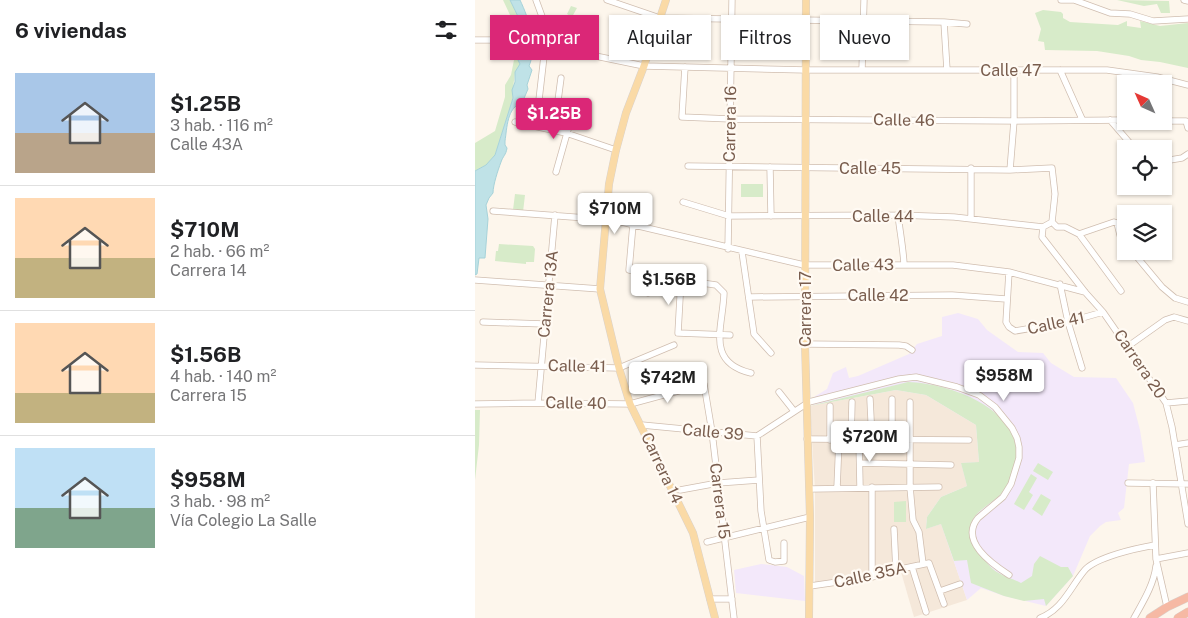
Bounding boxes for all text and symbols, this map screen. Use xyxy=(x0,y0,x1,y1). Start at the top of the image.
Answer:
chip: Comprar xyxy=(490,15,599,60)
chip: Alquilar xyxy=(609,15,711,60)
chip: Filtros xyxy=(721,15,810,60)
chip: Nuevo xyxy=(820,15,909,60)
icon: filters xyxy=(432,16,460,44)
text: 6 viviendas xyxy=(15,18,127,43)
street label: Calle 47 xyxy=(980,61,1042,80)
north arrow xyxy=(1117,75,1173,130)
map controls xyxy=(1117,75,1172,260)
street label: Carrera 16 xyxy=(720,86,740,162)
text: $1.25B xyxy=(170,91,241,116)
icon: home xyxy=(55,93,115,153)
pin: $1.25B xyxy=(513,98,595,140)
text: $1.25B xyxy=(527,104,581,123)
street label: Calle 46 xyxy=(873,110,935,130)
text: 3 hab. · 116 m² xyxy=(170,116,273,135)
text: Calle 43A xyxy=(170,135,243,154)
button: locate xyxy=(1117,140,1172,195)
street label: Calle 45 xyxy=(839,159,901,178)
pin: $710M xyxy=(580,192,650,235)
text: $710M xyxy=(589,199,641,218)
button: layers xyxy=(1117,205,1172,260)
street label: Calle 44 xyxy=(852,207,914,226)
text: $710M xyxy=(170,217,239,242)
icon: home xyxy=(55,218,115,278)
text: 2 hab. · 66 m² xyxy=(170,242,269,261)
street label: Carrera 13A xyxy=(534,249,562,339)
street label: Calle 43 xyxy=(832,255,894,275)
text: Carrera 14 xyxy=(170,261,246,280)
pin: $1.56B xyxy=(628,264,710,306)
text: $1.56B xyxy=(642,270,696,289)
street label: Carrera 17 xyxy=(796,271,815,347)
street label: Calle 42 xyxy=(847,286,909,305)
street label: Calle 41 xyxy=(1026,308,1086,338)
street label: Carrera 20 xyxy=(1110,326,1170,402)
text: $1.56B xyxy=(170,342,241,367)
icon: home xyxy=(55,343,115,403)
street label: Calle 41 xyxy=(548,356,606,376)
pin: $958M xyxy=(969,360,1039,402)
pin: $742M xyxy=(633,362,703,404)
text: $958M xyxy=(975,366,1033,385)
text: 4 hab. · 140 m² xyxy=(170,367,276,386)
text: $742M xyxy=(640,368,696,387)
text: Carrera 15 xyxy=(170,386,247,405)
street label: Calle 40 xyxy=(545,393,607,413)
street label: Calle 39 xyxy=(681,420,745,444)
pin: $720M xyxy=(835,420,905,463)
text: $720M xyxy=(842,427,898,446)
street label: Carrera 14 xyxy=(637,429,687,507)
street label: Carrera 15 xyxy=(706,462,734,540)
text: $958M xyxy=(170,467,246,492)
icon: home xyxy=(55,468,115,528)
text: 3 hab. · 98 m² xyxy=(170,492,270,511)
text: Vía Colegio La Salle xyxy=(170,511,317,530)
street label: Calle 35A xyxy=(832,558,908,592)

